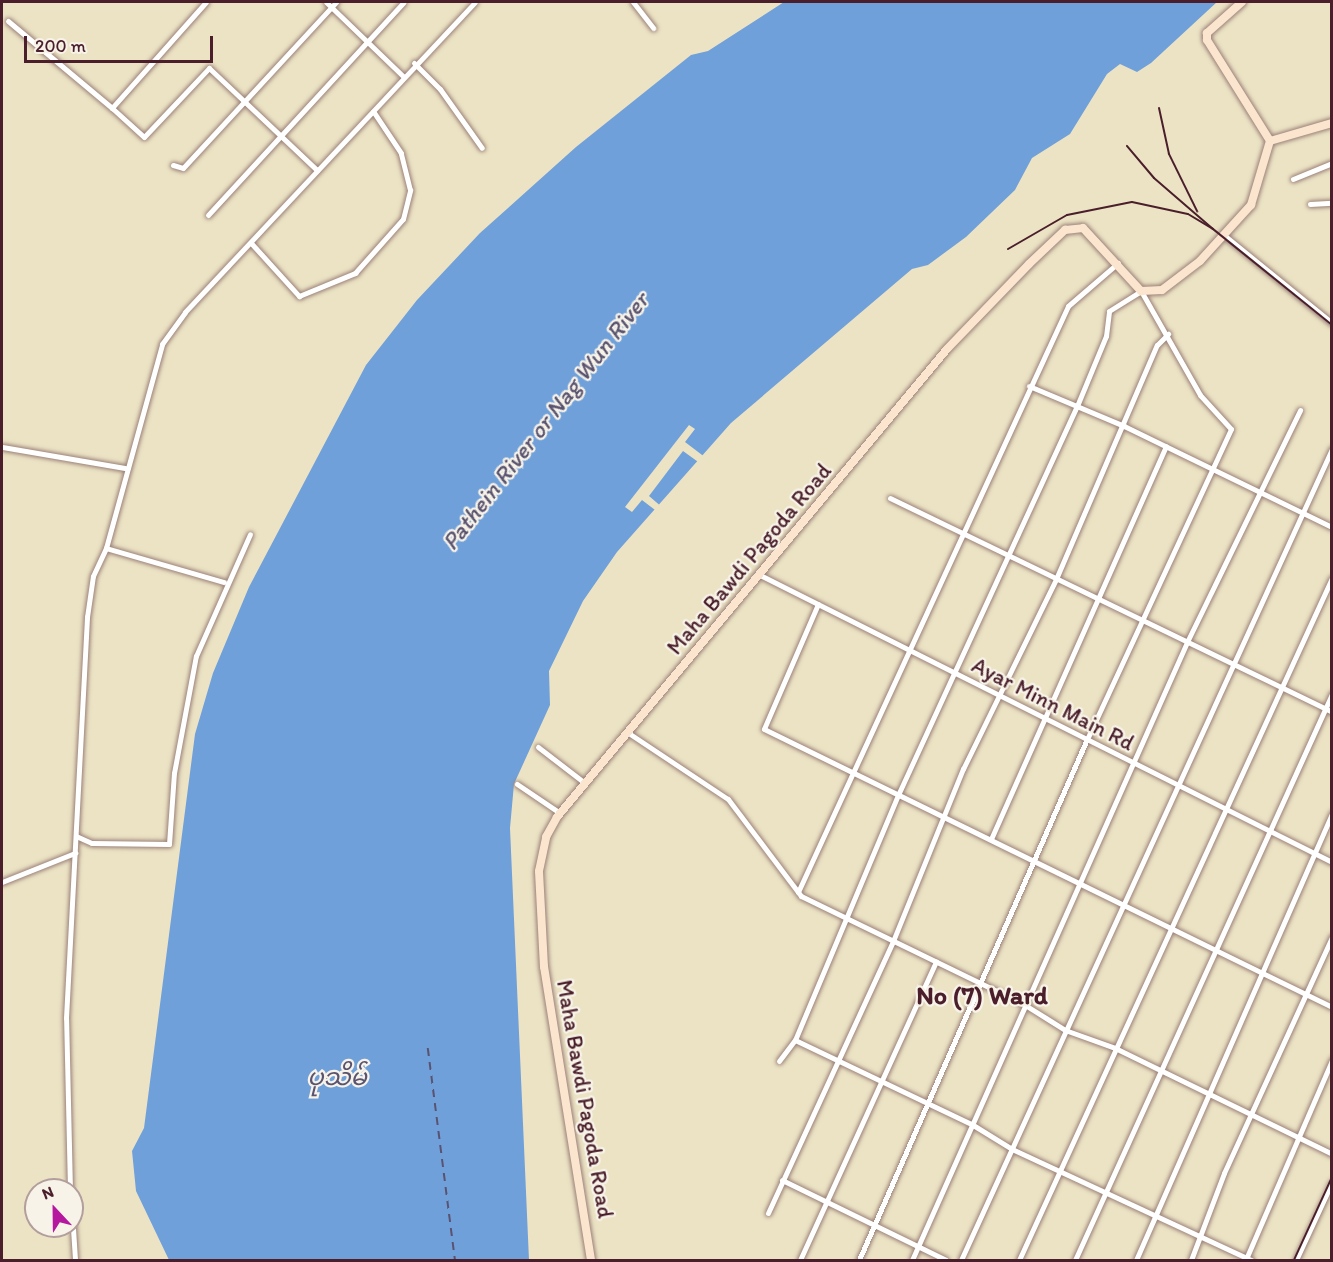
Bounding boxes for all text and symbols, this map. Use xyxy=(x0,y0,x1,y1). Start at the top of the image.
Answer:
scale bar xyxy=(27,24,216,62)
text: 200 m xyxy=(35,35,86,57)
water label: Pathein River or Nag Wun River xyxy=(435,286,655,556)
street label: Maha Bawdi Pagoda Road xyxy=(662,458,836,660)
street label: Ayar Minn Main Rd xyxy=(968,652,1138,756)
street label: Maha Bawdi Pagoda Road xyxy=(551,978,619,1220)
district label: No (7) Ward xyxy=(916,980,1048,1012)
water label: ပုသိမ် xyxy=(307,1063,367,1091)
north arrow xyxy=(24,1178,84,1238)
text: N xyxy=(39,1182,56,1204)

